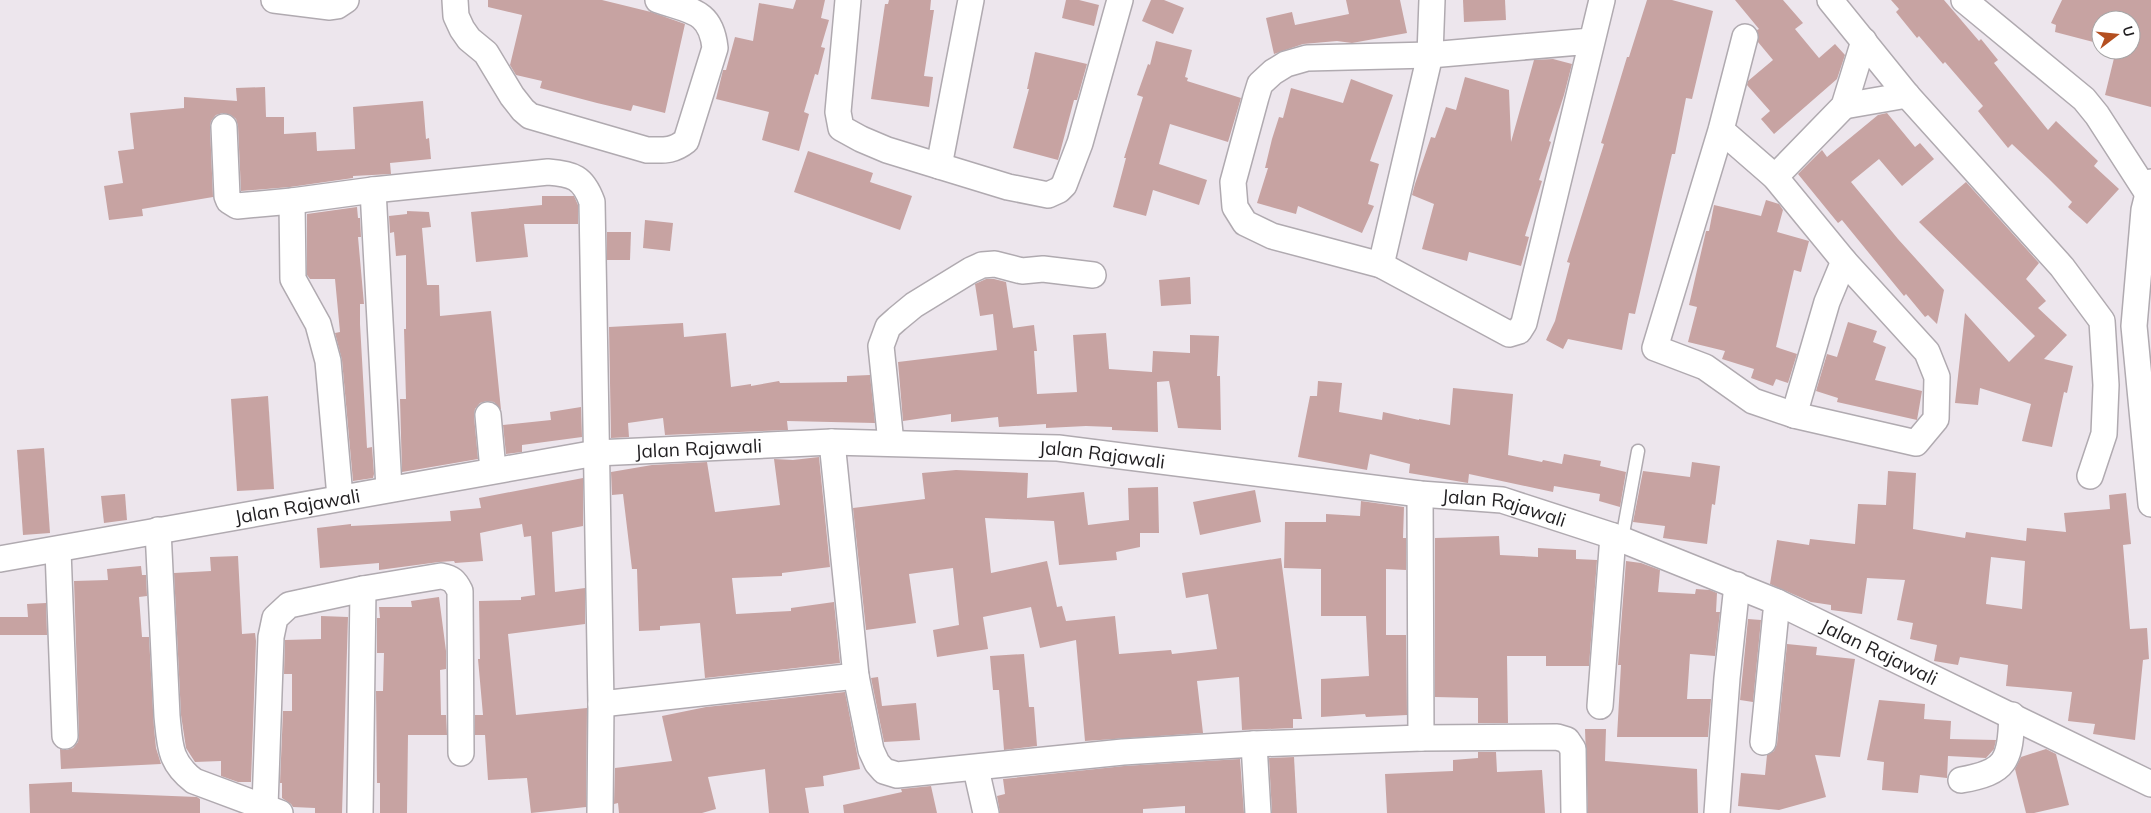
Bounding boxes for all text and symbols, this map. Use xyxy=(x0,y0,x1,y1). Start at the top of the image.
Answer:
north arrow xyxy=(2091,10,2141,60)
text: U xyxy=(2118,24,2139,39)
street label: Jalan Rajawali xyxy=(635,433,762,463)
street label: Jalan Rajawali xyxy=(1039,435,1166,473)
street label: Jalan Rajawali xyxy=(233,483,362,529)
street label: Jalan Rajawali xyxy=(1441,484,1569,532)
street label: Jalan Rajawali xyxy=(1817,613,1942,690)

